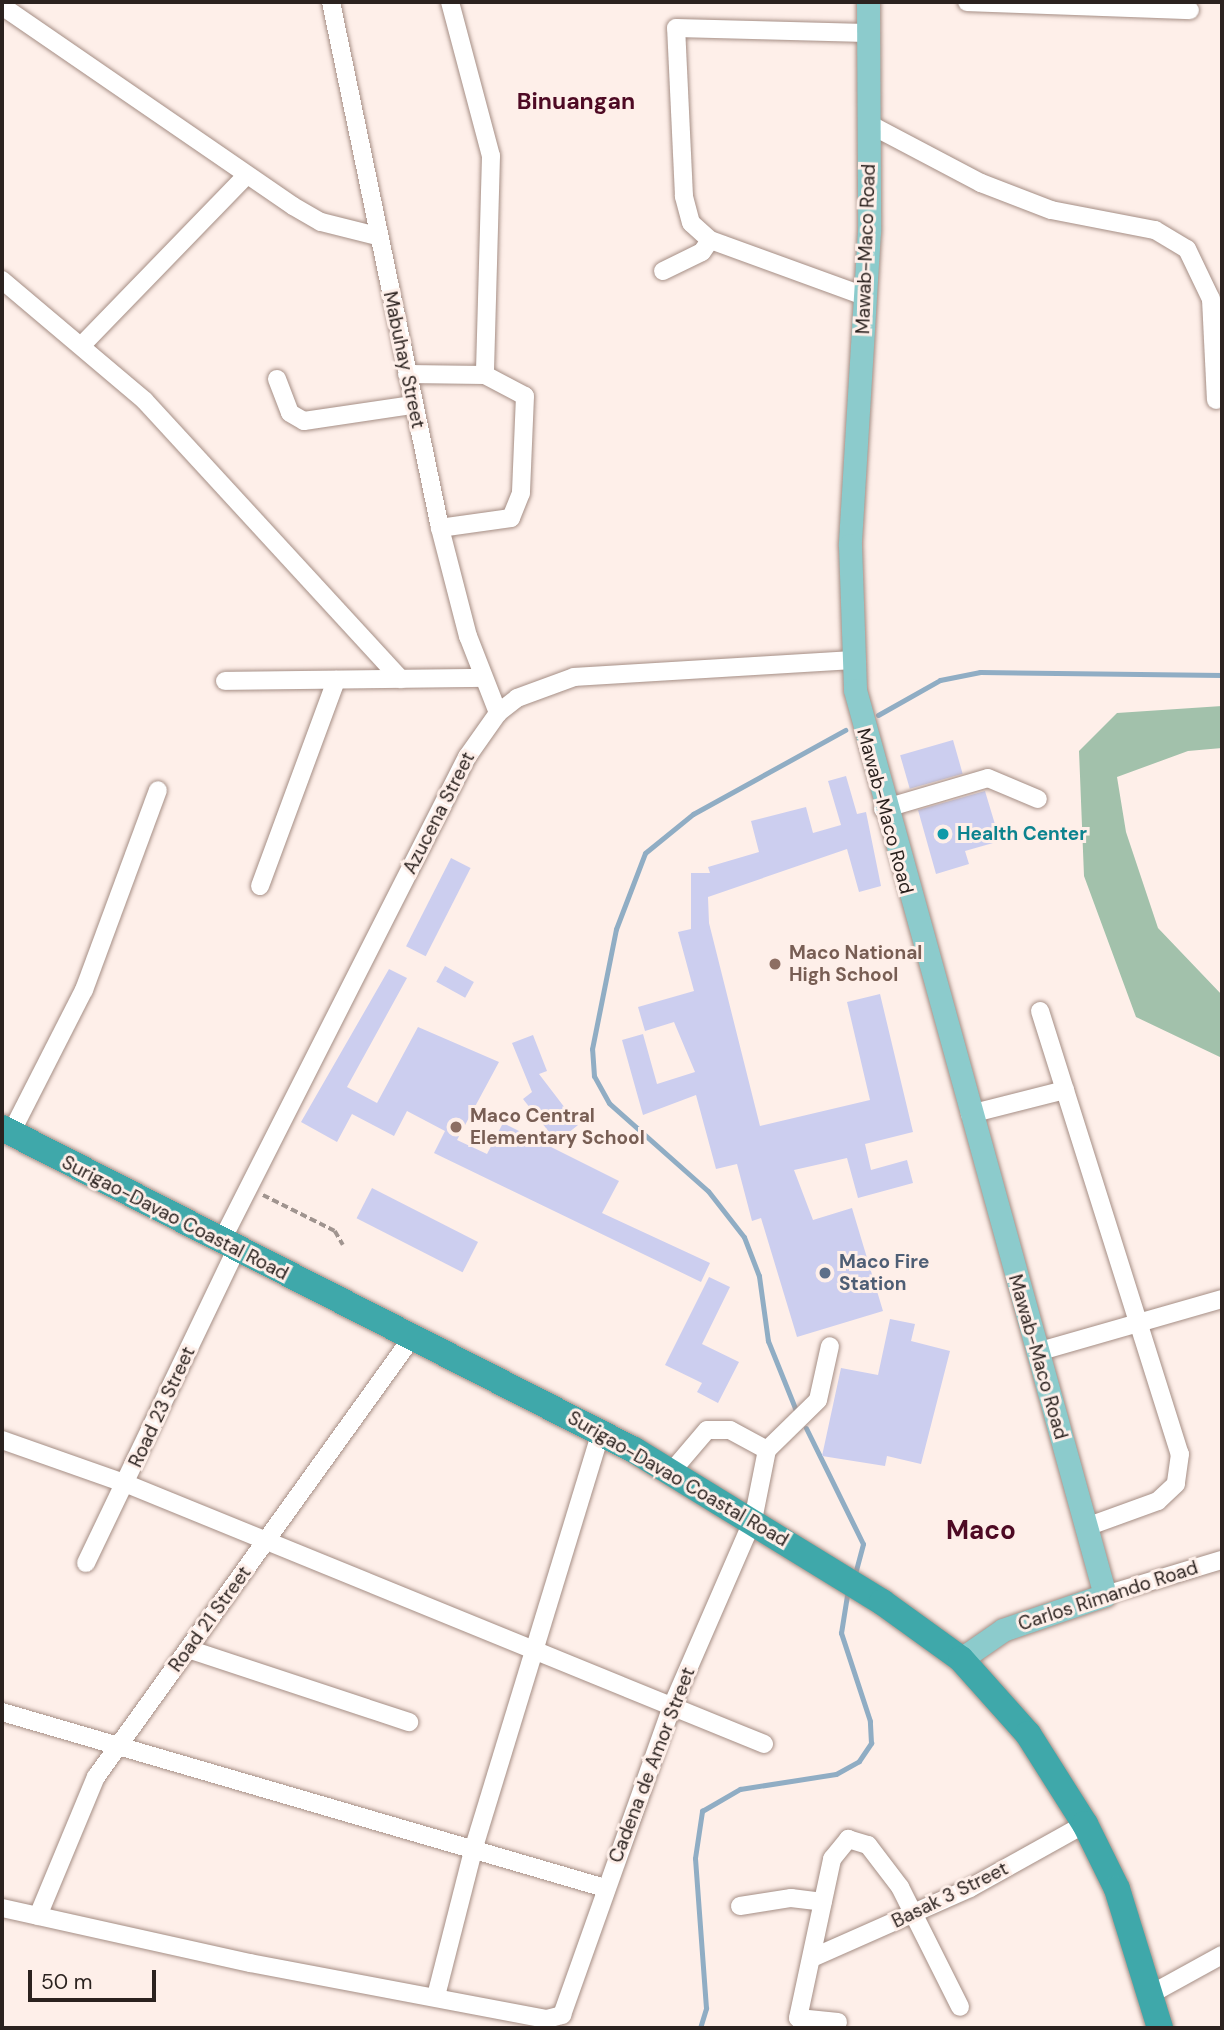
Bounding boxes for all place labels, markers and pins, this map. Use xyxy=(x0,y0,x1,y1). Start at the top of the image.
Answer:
place label: Health Center xyxy=(957,823,1087,845)
marker: Health Center xyxy=(935,826,951,842)
place label: Maco National High School xyxy=(789,942,922,986)
marker: Maco National High School xyxy=(767,956,783,972)
place label: Maco Central Elementary School xyxy=(470,1105,645,1149)
marker: Maco Central Elementary School xyxy=(448,1119,464,1135)
place label: Maco Fire Station xyxy=(839,1251,929,1295)
marker: Maco Fire Station xyxy=(817,1265,833,1281)

